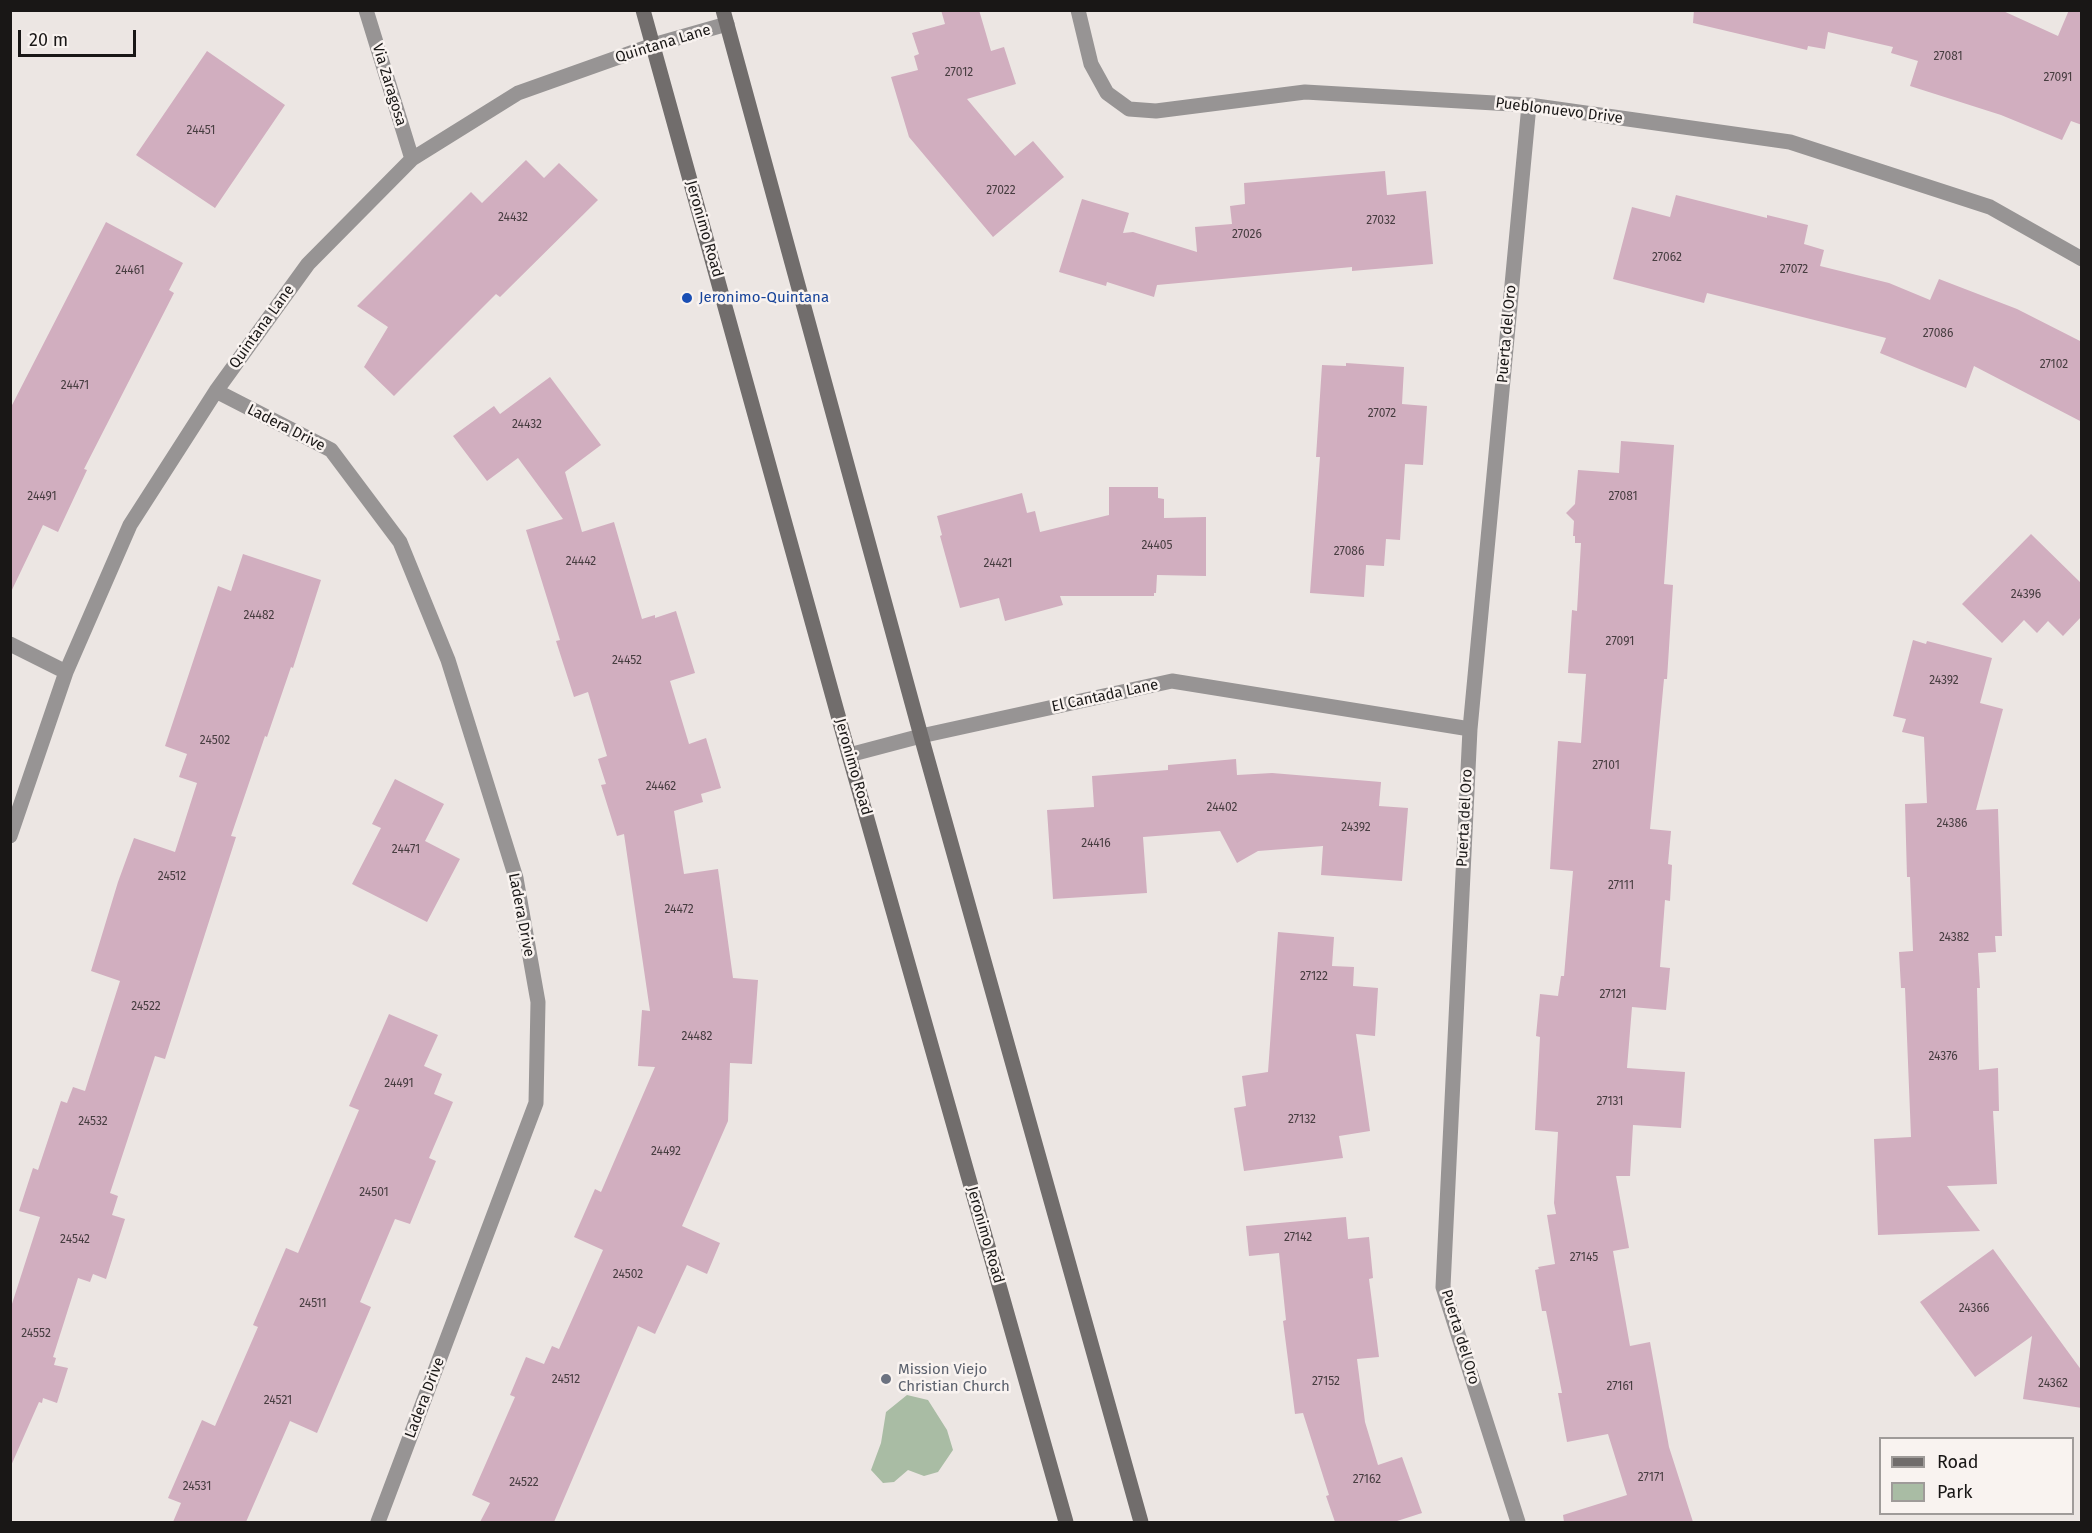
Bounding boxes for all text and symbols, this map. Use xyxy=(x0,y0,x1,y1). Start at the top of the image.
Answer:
scale bar xyxy=(21,18,140,56)
street label: Quintana Lane xyxy=(613,21,713,67)
text: 20 m xyxy=(29,29,68,51)
street label: Via Zaragosa xyxy=(368,42,410,128)
house number: 27081 xyxy=(1933,50,1963,64)
house number: 27012 xyxy=(945,66,973,80)
house number: 27091 xyxy=(2044,71,2072,85)
street label: Pueblonuevo Drive xyxy=(1494,94,1624,128)
house number: 24451 xyxy=(187,124,215,138)
street label: Jeronimo Road xyxy=(682,178,726,280)
house number: 27022 xyxy=(986,184,1016,198)
house number: 24432 xyxy=(498,211,528,225)
house number: 27032 xyxy=(1366,214,1396,228)
house number: 27026 xyxy=(1232,228,1262,242)
house number: 27062 xyxy=(1652,251,1682,265)
house number: 27072 xyxy=(1780,263,1808,277)
house number: 24461 xyxy=(115,264,145,278)
street label: Quintana Lane xyxy=(226,282,298,372)
street label: Puerta del Oro xyxy=(1494,284,1520,384)
place label: Jeronimo-Quintana xyxy=(699,289,829,307)
marker: Jeronimo-Quintana xyxy=(680,291,694,305)
house number: 27086 xyxy=(1923,327,1953,341)
house number: 27102 xyxy=(2040,358,2068,372)
house number: 24471 xyxy=(61,379,89,393)
street label: Ladera Drive xyxy=(244,401,328,455)
house number: 27072 xyxy=(1368,407,1396,421)
house number: 24432 xyxy=(512,418,542,432)
house number: 24491 xyxy=(27,490,57,504)
house number: 27081 xyxy=(1608,490,1638,504)
house number: 24405 xyxy=(1141,539,1173,553)
house number: 27086 xyxy=(1334,545,1364,559)
house number: 24442 xyxy=(566,555,596,569)
house number: 24421 xyxy=(984,557,1012,571)
house number: 24396 xyxy=(2011,588,2041,602)
house number: 24482 xyxy=(244,609,274,623)
house number: 27091 xyxy=(1606,635,1634,649)
house number: 24452 xyxy=(612,654,642,668)
house number: 24392 xyxy=(1929,674,1959,688)
street label: El Cantada Lane xyxy=(1050,676,1160,716)
street label: Jeronimo Road xyxy=(831,716,875,818)
house number: 24502 xyxy=(200,734,230,748)
house number: 27101 xyxy=(1592,759,1620,773)
street label: Puerta del Oro xyxy=(1453,768,1477,868)
house number: 24462 xyxy=(646,780,676,794)
house number: 24402 xyxy=(1207,801,1237,815)
house number: 24386 xyxy=(1937,817,1967,831)
house number: 24392 xyxy=(1341,821,1371,835)
house number: 24416 xyxy=(1081,837,1111,851)
house number: 24471 xyxy=(392,843,420,857)
house number: 24512 xyxy=(158,870,186,884)
street label: Ladera Drive xyxy=(504,871,538,959)
house number: 27111 xyxy=(1608,879,1634,893)
house number: 24472 xyxy=(664,903,694,917)
house number: 24382 xyxy=(1939,931,1969,945)
house number: 27122 xyxy=(1300,970,1328,984)
house number: 27121 xyxy=(1600,988,1626,1002)
house number: 24522 xyxy=(131,1000,161,1014)
house number: 24482 xyxy=(682,1030,712,1044)
house number: 24376 xyxy=(1928,1050,1958,1064)
house number: 24491 xyxy=(384,1077,414,1091)
house number: 27131 xyxy=(1596,1095,1624,1109)
house number: 27132 xyxy=(1288,1113,1316,1127)
house number: 24532 xyxy=(78,1115,108,1129)
house number: 24492 xyxy=(651,1145,681,1159)
street label: Jeronimo Road xyxy=(963,1184,1007,1286)
house number: 24501 xyxy=(359,1186,389,1200)
house number: 27142 xyxy=(1284,1231,1312,1245)
house number: 24542 xyxy=(60,1233,90,1247)
house number: 27145 xyxy=(1570,1251,1598,1265)
house number: 24502 xyxy=(613,1268,643,1282)
street label: Puerta del Oro xyxy=(1437,1287,1483,1387)
house number: 24511 xyxy=(299,1297,327,1311)
house number: 24366 xyxy=(1959,1302,1989,1316)
house number: 24552 xyxy=(21,1327,51,1341)
street label: Ladera Drive xyxy=(401,1355,449,1441)
place label: Mission Viejo Christian Church xyxy=(898,1361,1010,1396)
marker: Mission Viejo Christian Church xyxy=(879,1372,893,1386)
house number: 24512 xyxy=(552,1373,580,1387)
house number: 27152 xyxy=(1312,1375,1340,1389)
house number: 24362 xyxy=(2038,1377,2068,1391)
house number: 27161 xyxy=(1606,1380,1634,1394)
house number: 24521 xyxy=(264,1394,292,1408)
legend xyxy=(1879,1437,2074,1515)
text: Road xyxy=(1937,1451,1979,1473)
house number: 27171 xyxy=(1638,1471,1664,1485)
house number: 27162 xyxy=(1353,1473,1381,1487)
house number: 24522 xyxy=(509,1476,539,1490)
house number: 24531 xyxy=(183,1480,211,1494)
text: Park xyxy=(1937,1481,1972,1503)

